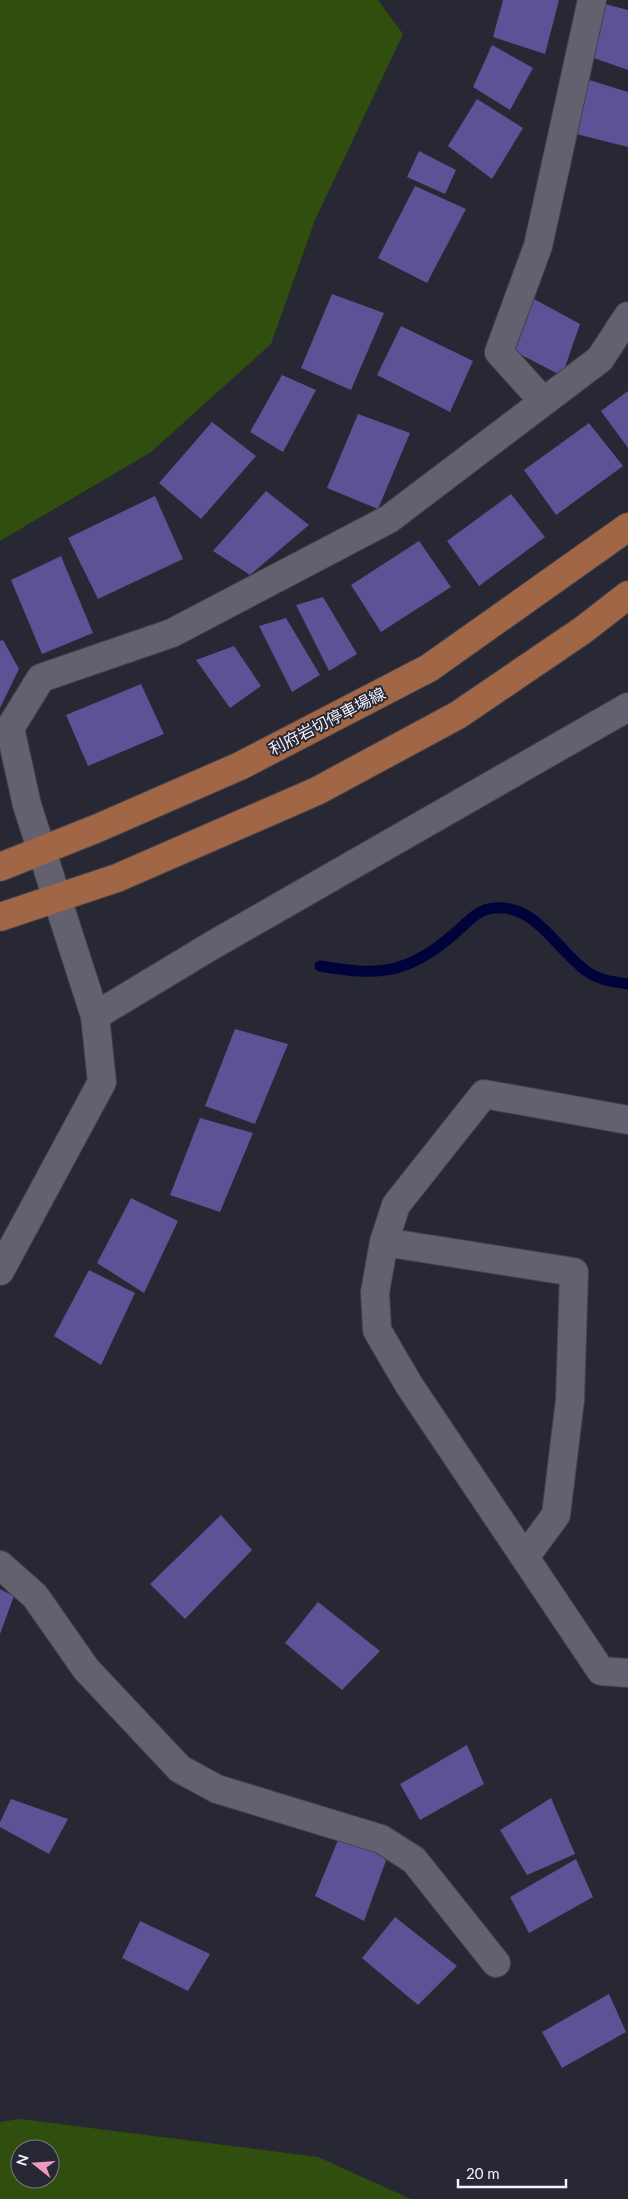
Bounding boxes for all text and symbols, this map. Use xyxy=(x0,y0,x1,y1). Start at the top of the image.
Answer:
street label: 利府岩切停車場線 xyxy=(265,683,388,758)
north arrow xyxy=(10,2139,60,2189)
text: N xyxy=(12,2152,32,2168)
scale bar xyxy=(458,2156,566,2188)
text: 20 m xyxy=(466,2164,500,2182)

